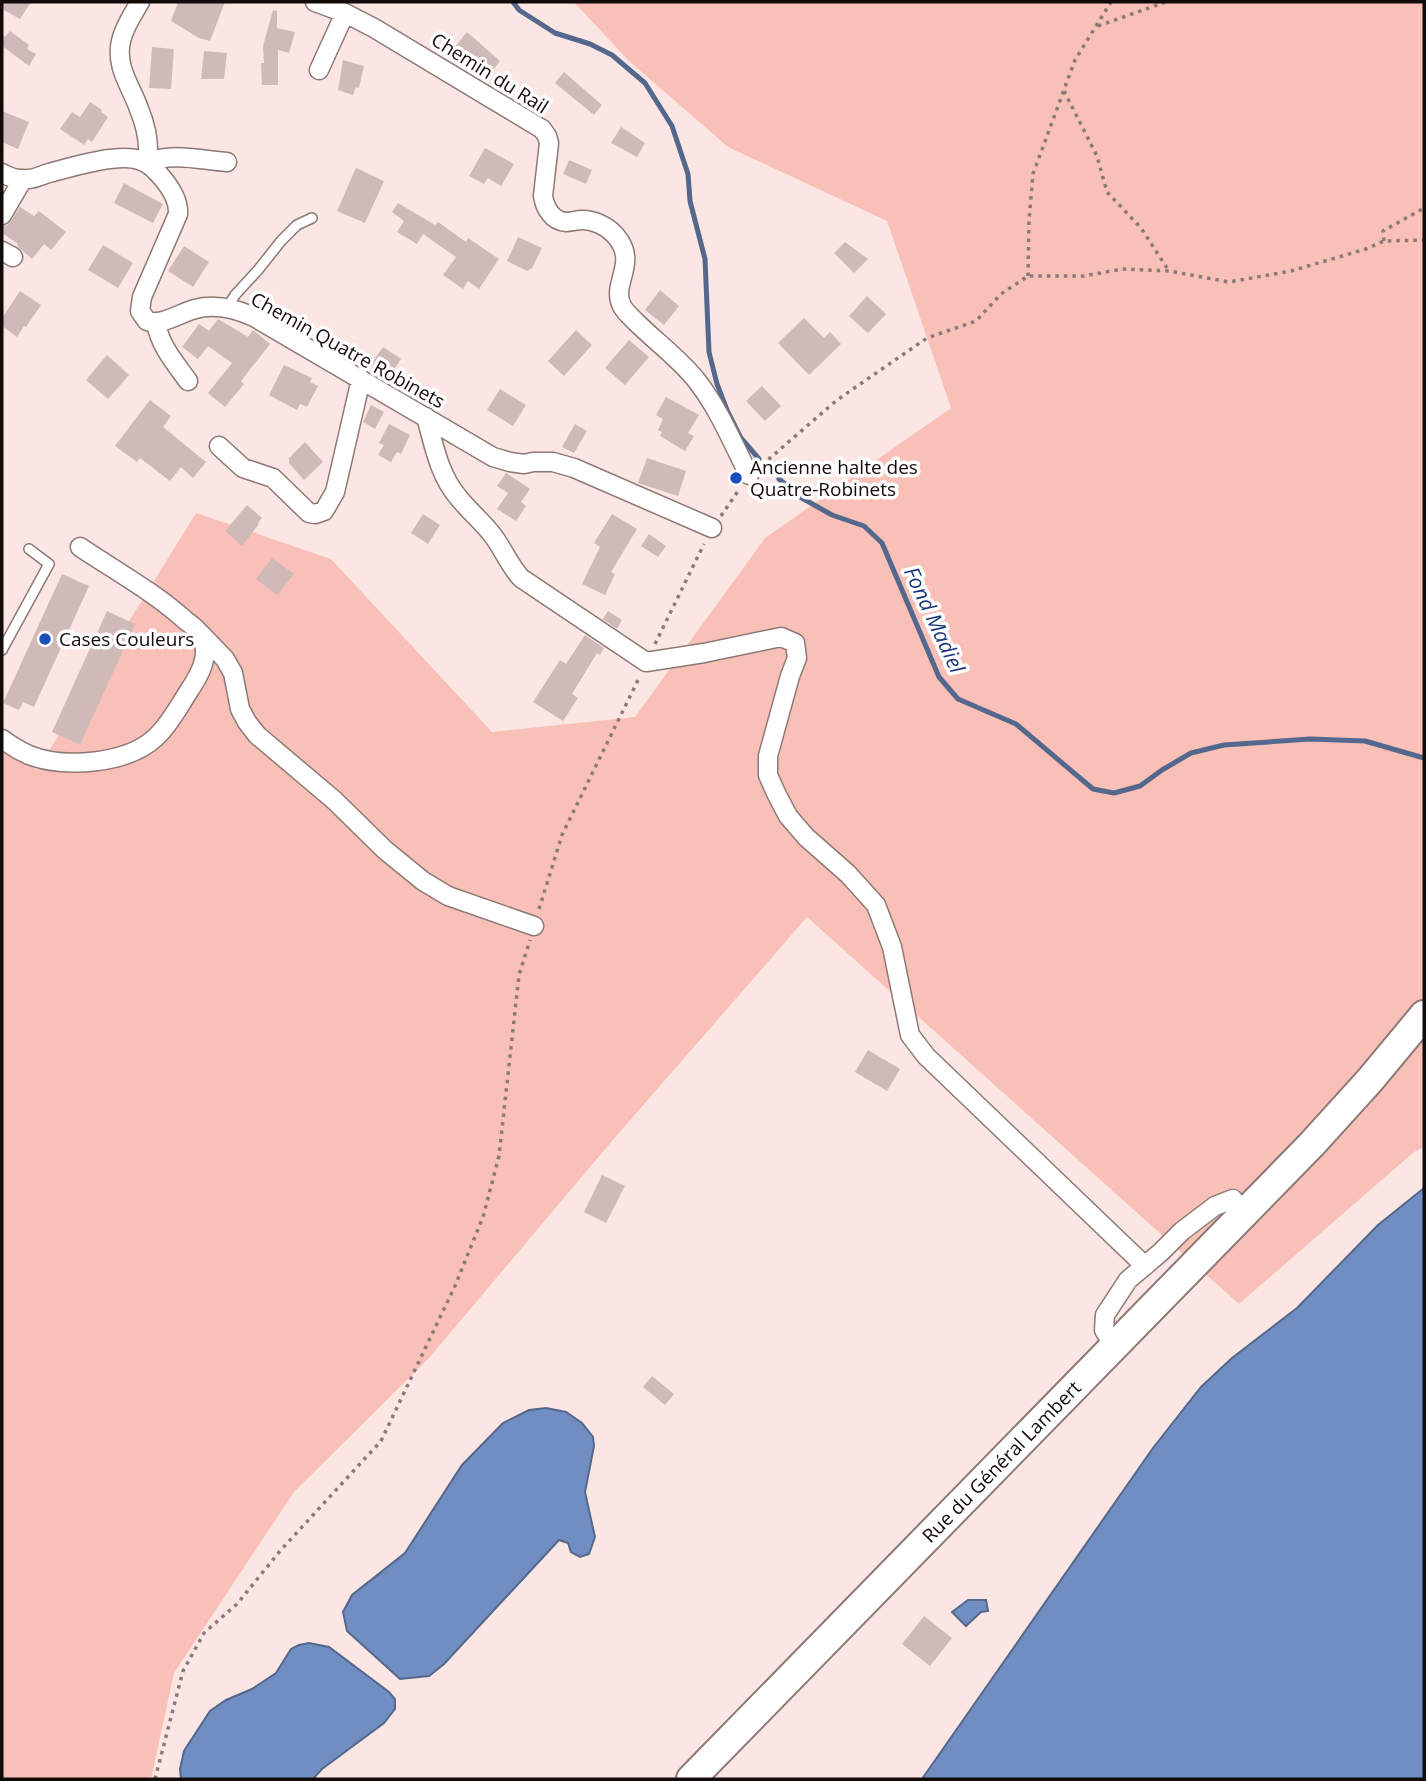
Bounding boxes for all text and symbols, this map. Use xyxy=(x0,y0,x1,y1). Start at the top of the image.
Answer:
street label: Chemin du Rail xyxy=(427,27,553,119)
street label: Chemin Quatre Robinets xyxy=(246,286,450,414)
place label: Ancienne halte des Quatre-Robinets xyxy=(750,454,918,502)
marker: Ancienne halte des Quatre-Robinets xyxy=(728,470,744,486)
water label: Fond Madiel xyxy=(898,562,972,678)
place label: Cases Couleurs xyxy=(59,626,194,652)
marker: Cases Couleurs xyxy=(37,631,53,647)
street label: Rue du Général Lambert xyxy=(916,1375,1087,1548)

